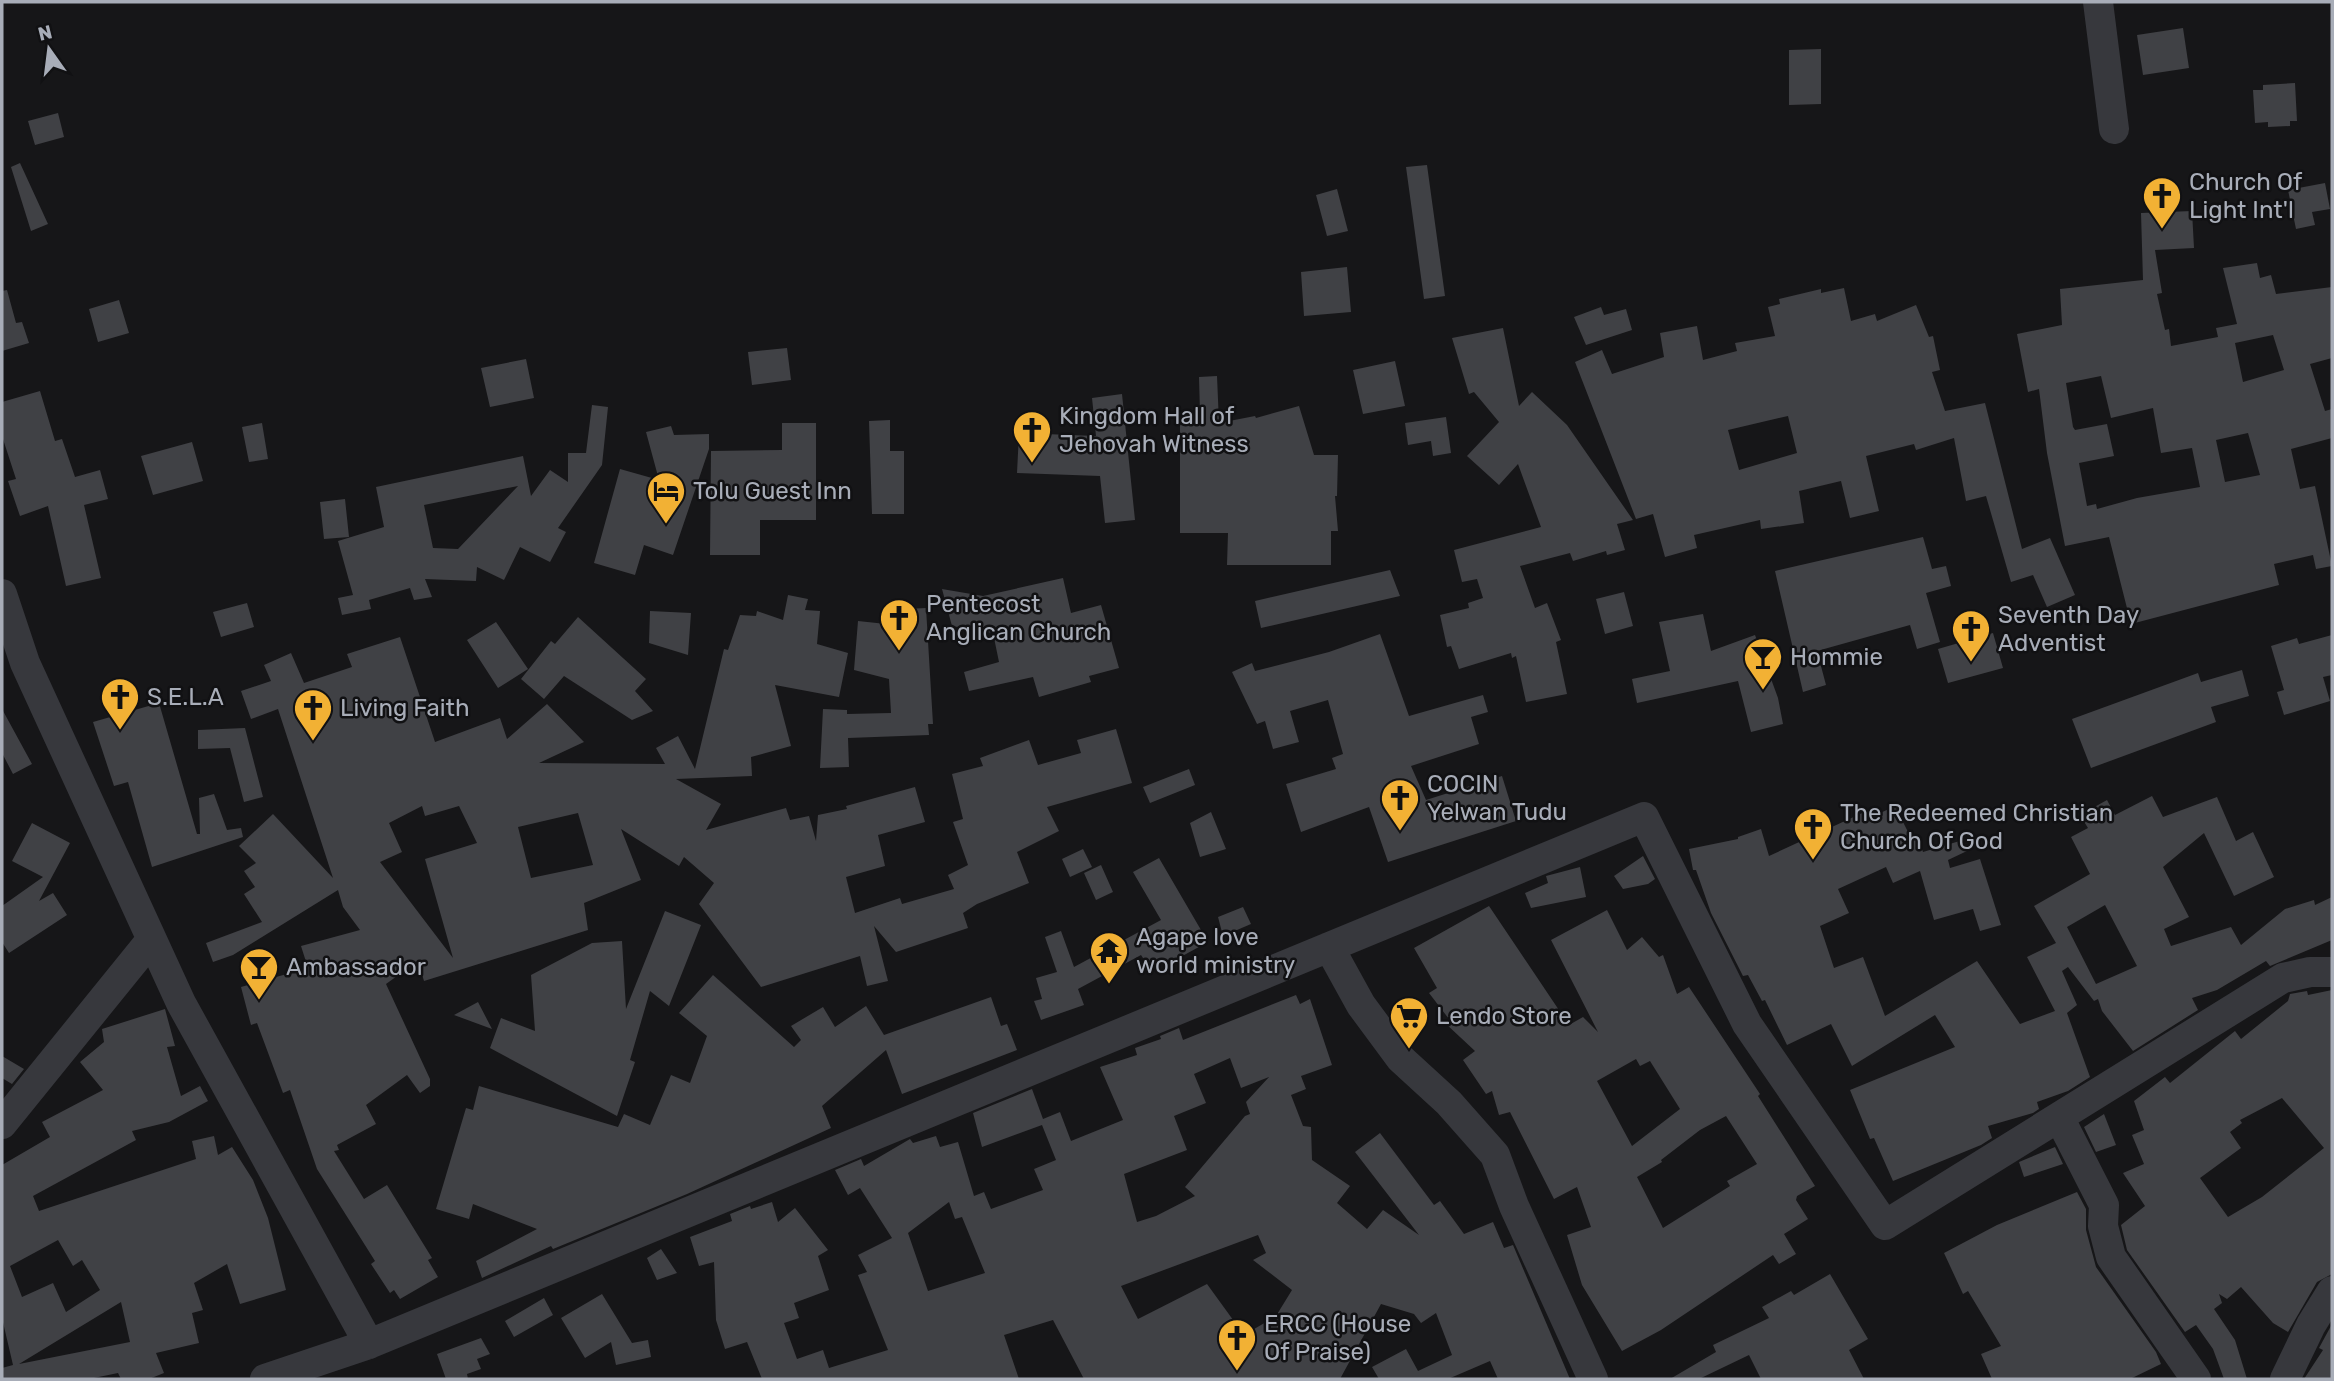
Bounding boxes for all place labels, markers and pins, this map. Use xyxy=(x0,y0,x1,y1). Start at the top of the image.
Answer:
place label: Church Of Light Int'l xyxy=(2189,168,2303,224)
church icon: Church Of Light Int'l xyxy=(2141,175,2183,230)
place label: Kingdom Hall of Jehovah Witness xyxy=(1059,402,1249,458)
church icon: Kingdom Hall of Jehovah Witness xyxy=(1011,409,1053,464)
hotel icon: Tolu Guest Inn xyxy=(645,470,687,525)
place label: Tolu Guest Inn xyxy=(693,477,852,505)
place label: Pentecost Anglican Church xyxy=(926,590,1111,646)
church icon: Pentecost Anglican Church xyxy=(878,597,920,652)
place label: Seventh Day Adventist xyxy=(1998,601,2139,657)
church icon: Seventh Day Adventist xyxy=(1950,608,1992,663)
bar icon: Hommie xyxy=(1742,636,1784,691)
place label: Hommie xyxy=(1790,643,1883,671)
church icon: S.E.L.A xyxy=(99,676,141,731)
place label: S.E.L.A xyxy=(147,683,224,711)
church icon: Living Faith xyxy=(292,687,334,742)
place label: Living Faith xyxy=(340,694,470,722)
place label: COCIN Yelwan Tudu xyxy=(1427,770,1567,826)
church icon: COCIN Yelwan Tudu xyxy=(1379,777,1421,832)
place label: The Redeemed Christian Church Of God xyxy=(1840,799,2113,855)
church icon: The Redeemed Christian Church Of God xyxy=(1792,806,1834,861)
place label: Agape love world ministry xyxy=(1136,923,1295,979)
temple icon: Agape love world ministry xyxy=(1088,930,1130,985)
bar icon: Ambassador xyxy=(238,946,280,1001)
place label: Ambassador xyxy=(286,953,426,981)
supermarket icon: Lendo Store xyxy=(1388,995,1430,1050)
place label: Lendo Store xyxy=(1436,1002,1572,1030)
place label: ERCC (House Of Praise) xyxy=(1264,1310,1411,1366)
church icon: ERCC (House Of Praise) xyxy=(1216,1317,1258,1372)

